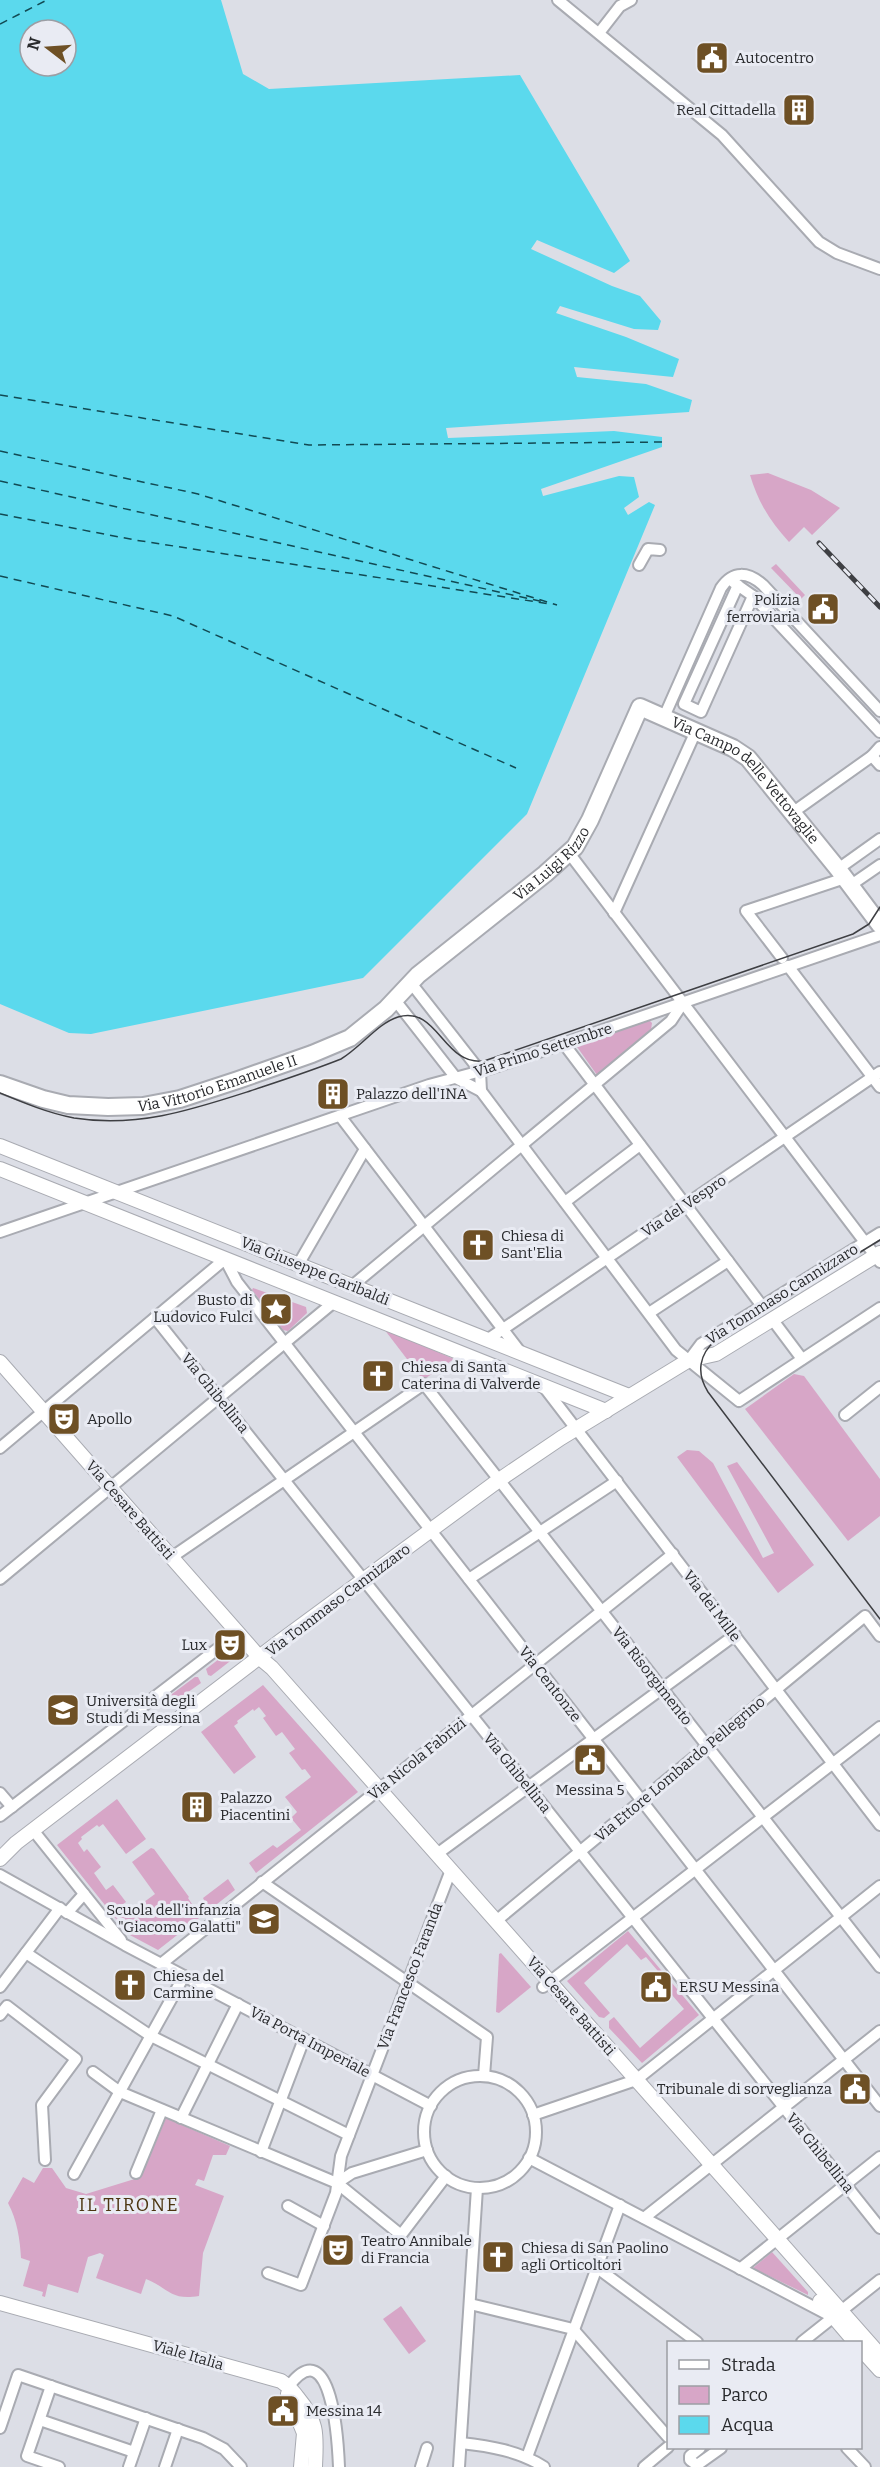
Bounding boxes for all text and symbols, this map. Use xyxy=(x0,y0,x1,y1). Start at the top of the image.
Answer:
north arrow xyxy=(18,18,78,78)
text: N xyxy=(23,35,45,52)
public building icon: Autocentro xyxy=(694,40,730,76)
place label: Autocentro xyxy=(735,49,814,67)
building icon: Real Cittadella xyxy=(781,92,817,128)
place label: Real Cittadella xyxy=(676,101,776,119)
place label: Polizia ferroviaria xyxy=(726,591,800,626)
public building icon: Polizia ferroviaria xyxy=(805,591,841,627)
street label: Via Campo delle Vettovaglie xyxy=(669,713,823,847)
street label: Via Luigi Rizzo xyxy=(510,824,593,905)
street label: Via Primo Settembre xyxy=(472,1019,614,1081)
street label: Via Vittorio Emanuele II xyxy=(137,1051,300,1115)
building icon: Palazzo dell'INA xyxy=(315,1076,351,1112)
place label: Palazzo dell'INA xyxy=(356,1085,468,1103)
street label: Via del Vespro xyxy=(638,1171,730,1241)
church icon: Chiesa di Sant'Elia xyxy=(460,1227,496,1263)
place label: Chiesa di Sant'Elia xyxy=(501,1227,565,1262)
street label: Via Giuseppe Garibaldi xyxy=(238,1233,393,1309)
street label: Via Tommaso Cannizzaro xyxy=(703,1240,861,1348)
place label: Busto di Ludovico Fulci xyxy=(153,1291,254,1326)
place icon: Busto di Ludovico Fulci xyxy=(258,1291,294,1327)
street label: Via Ghibellina xyxy=(177,1349,253,1437)
church icon: Chiesa di Santa Caterina di Valverde xyxy=(360,1358,396,1394)
place label: Chiesa di Santa Caterina di Valverde xyxy=(401,1358,541,1393)
theatre icon: Apollo xyxy=(46,1401,82,1437)
place label: Apollo xyxy=(87,1410,132,1428)
street label: Via Cesare Battisti xyxy=(82,1457,178,1564)
street label: Via Tommaso Cannizzaro xyxy=(262,1540,414,1660)
street label: Via dei Mille xyxy=(679,1567,745,1645)
street label: Via Risorgimento xyxy=(608,1623,696,1729)
theatre icon: Lux xyxy=(212,1627,248,1663)
place label: Lux xyxy=(181,1636,208,1654)
street label: Via Centonze xyxy=(515,1643,585,1725)
school or university icon: Università degli Studi di Messina xyxy=(45,1692,81,1728)
place label: Università degli Studi di Messina xyxy=(86,1692,200,1727)
street label: Via Ettore Lombardo Pellegrino xyxy=(591,1692,769,1846)
street label: Via Nicola Fabrizi xyxy=(365,1714,470,1804)
street label: Via Ghibellina xyxy=(479,1729,555,1817)
public building icon: Messina 5 xyxy=(572,1742,608,1778)
place label: Messina 5 xyxy=(556,1781,624,1799)
building icon: Palazzo Piacentini xyxy=(179,1789,215,1825)
place label: Palazzo Piacentini xyxy=(220,1789,291,1824)
street label: Via Francesco Faranda xyxy=(374,1900,446,2052)
place label: Scuola dell'infanzia "Giacomo Galatti" xyxy=(106,1901,241,1936)
school or university icon: Scuola dell'infanzia "Giacomo Galatti" xyxy=(246,1901,282,1937)
street label: Via Cesare Battisti xyxy=(523,1953,619,2060)
church icon: Chiesa del Carmine xyxy=(112,1967,148,2003)
place label: Chiesa del Carmine xyxy=(153,1967,224,2002)
public building icon: ERSU Messina xyxy=(638,1969,674,2005)
place label: ERSU Messina xyxy=(679,1978,779,1996)
street label: Via Porta Imperiale xyxy=(247,2003,373,2081)
public building icon: Tribunale di sorveglianza xyxy=(837,2071,873,2107)
place label: Tribunale di sorveglianza xyxy=(657,2080,832,2098)
street label: Via Ghibellina xyxy=(782,2109,858,2197)
district label: IL TIRONE xyxy=(79,2194,179,2216)
theatre icon: Teatro Annibale di Francia xyxy=(320,2232,356,2268)
place label: Teatro Annibale di Francia xyxy=(361,2232,472,2267)
church icon: Chiesa di San Paolino agli Orticoltori xyxy=(480,2239,516,2275)
place label: Chiesa di San Paolino agli Orticoltori xyxy=(521,2239,669,2274)
street label: Viale Italia xyxy=(150,2336,226,2374)
legend xyxy=(667,2341,862,2449)
text: Strada xyxy=(721,2354,776,2376)
text: Parco xyxy=(721,2384,768,2406)
public building icon: Messina 14 xyxy=(265,2393,301,2429)
place label: Messina 14 xyxy=(306,2402,382,2420)
text: Acqua xyxy=(721,2414,774,2436)

